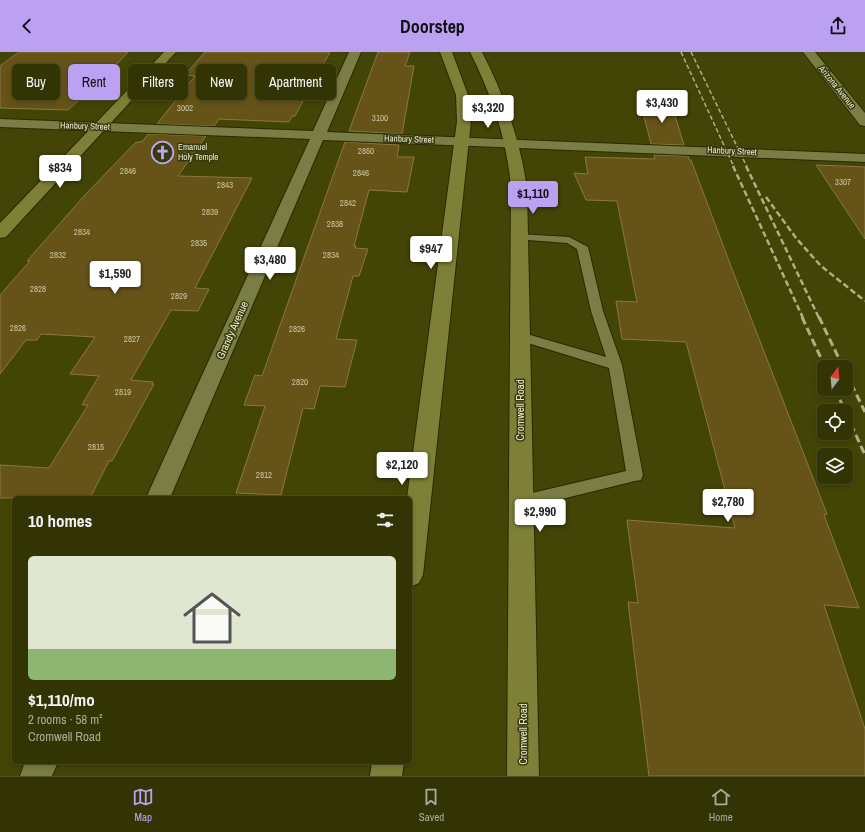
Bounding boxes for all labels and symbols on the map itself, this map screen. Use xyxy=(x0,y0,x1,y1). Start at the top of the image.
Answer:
street label: Arizona Avenue xyxy=(815,62,858,111)
pin: $3,430 xyxy=(629,90,695,124)
pin: $3,320 xyxy=(455,95,521,129)
house number: 3002 xyxy=(177,102,193,114)
house number: 3100 xyxy=(372,112,388,124)
street label: Hanbury Street xyxy=(60,119,110,133)
street label: Hanbury Street xyxy=(384,132,434,146)
church icon: Emanuel Holy Temple xyxy=(149,139,175,165)
place label: Emanuel Holy Temple xyxy=(178,141,218,163)
street label: Hanbury Street xyxy=(707,144,757,158)
house number: 2850 xyxy=(358,145,374,157)
pin: $834 xyxy=(36,155,84,189)
house number: 2846 xyxy=(120,165,136,177)
house number: 2846 xyxy=(353,167,369,179)
house number: 3307 xyxy=(835,176,851,188)
house number: 2843 xyxy=(217,179,233,191)
pin: $1,110 xyxy=(500,181,566,215)
house number: 2842 xyxy=(340,197,356,209)
house number: 2839 xyxy=(202,206,218,218)
house number: 2838 xyxy=(327,218,343,230)
house number: 2834 xyxy=(74,226,90,238)
pin: $947 xyxy=(407,236,455,270)
house number: 2835 xyxy=(191,237,207,249)
pin: $3,480 xyxy=(237,247,303,281)
house number: 2832 xyxy=(50,249,66,261)
house number: 2834 xyxy=(323,249,339,261)
pin: $1,590 xyxy=(82,261,148,295)
house number: 2828 xyxy=(30,283,46,295)
house number: 2829 xyxy=(171,290,187,302)
street label: Grandy Avenue xyxy=(213,299,251,361)
house number: 2826 xyxy=(10,322,26,334)
house number: 2826 xyxy=(289,323,305,335)
house number: 2827 xyxy=(124,333,140,345)
north arrow xyxy=(817,360,853,396)
house number: 2820 xyxy=(292,376,308,388)
street label: Cromwell Road xyxy=(513,379,527,441)
house number: 2819 xyxy=(115,386,131,398)
house number: 2815 xyxy=(88,441,104,453)
pin: $2,120 xyxy=(369,452,435,486)
house number: 2812 xyxy=(256,469,272,481)
pin: $2,780 xyxy=(695,489,761,523)
pin: $2,990 xyxy=(507,499,573,533)
street label: Cromwell Road xyxy=(516,703,530,765)

